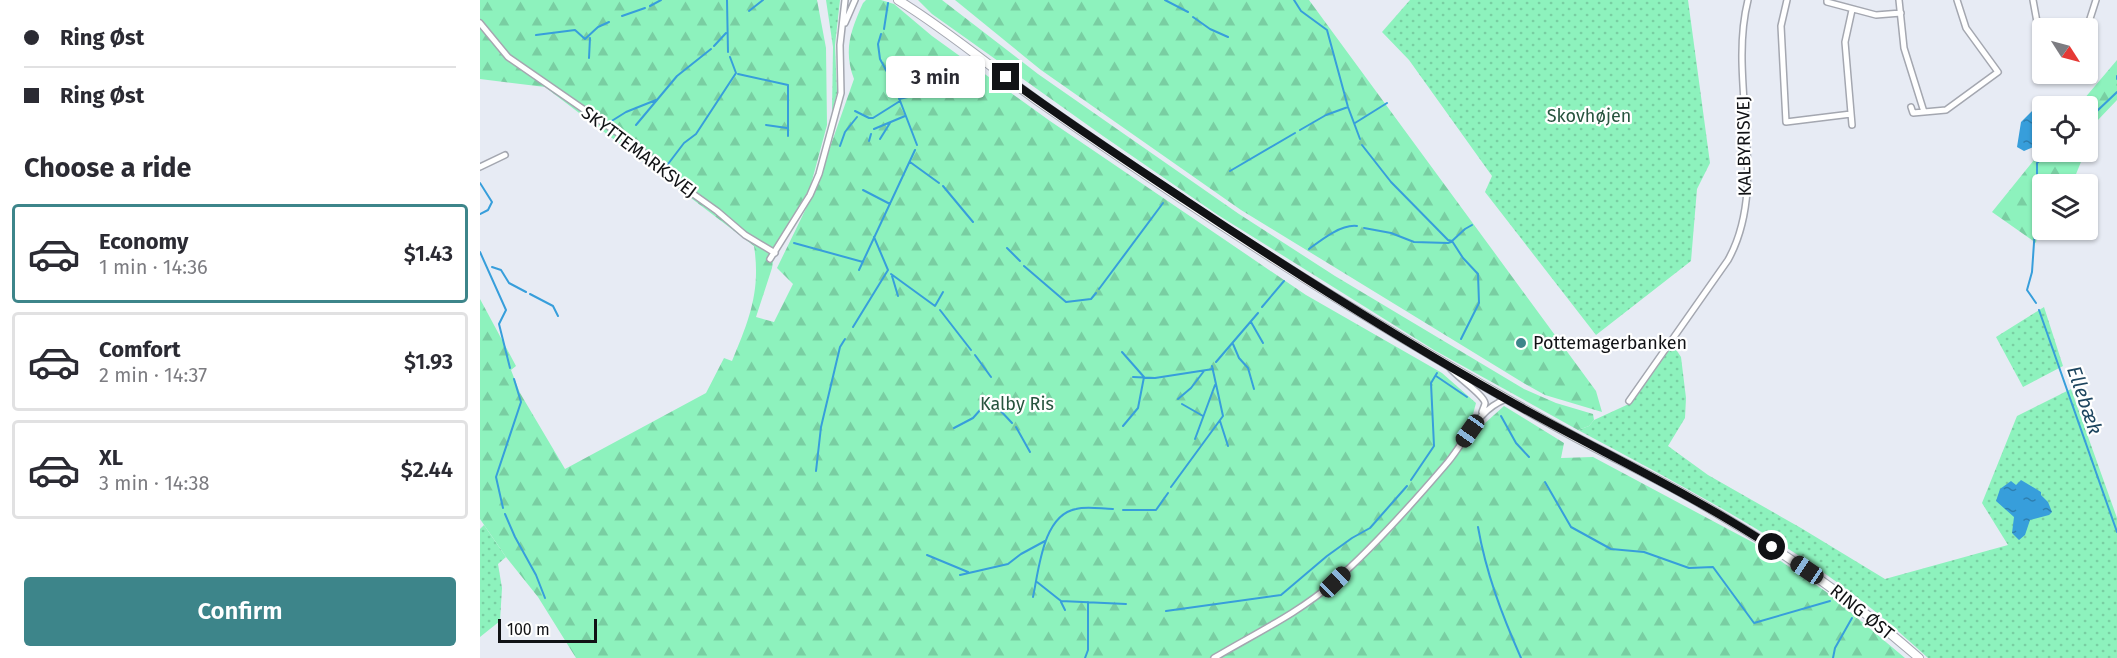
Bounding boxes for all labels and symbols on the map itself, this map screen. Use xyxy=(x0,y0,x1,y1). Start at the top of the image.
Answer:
north arrow xyxy=(2032,18,2098,84)
callout: 3 min xyxy=(886,56,985,98)
route end xyxy=(992,63,1019,90)
street label: KALBYRISVEJ xyxy=(1732,95,1756,197)
street label: SKYTTEMARKSVEJ xyxy=(577,101,701,203)
park label: Skovhøjen xyxy=(1547,105,1631,127)
place label: Pottemagerbanken xyxy=(1533,332,1687,354)
marker: Pottemagerbanken xyxy=(1514,336,1528,350)
water label: Ellebæk xyxy=(2062,363,2108,437)
park label: Kalby Ris xyxy=(980,393,1054,415)
car xyxy=(1452,411,1488,451)
route start xyxy=(1758,533,1785,560)
car xyxy=(1787,552,1827,588)
car xyxy=(1316,563,1354,601)
street label: RING ØST xyxy=(1826,580,1899,645)
scale bar xyxy=(498,616,597,644)

